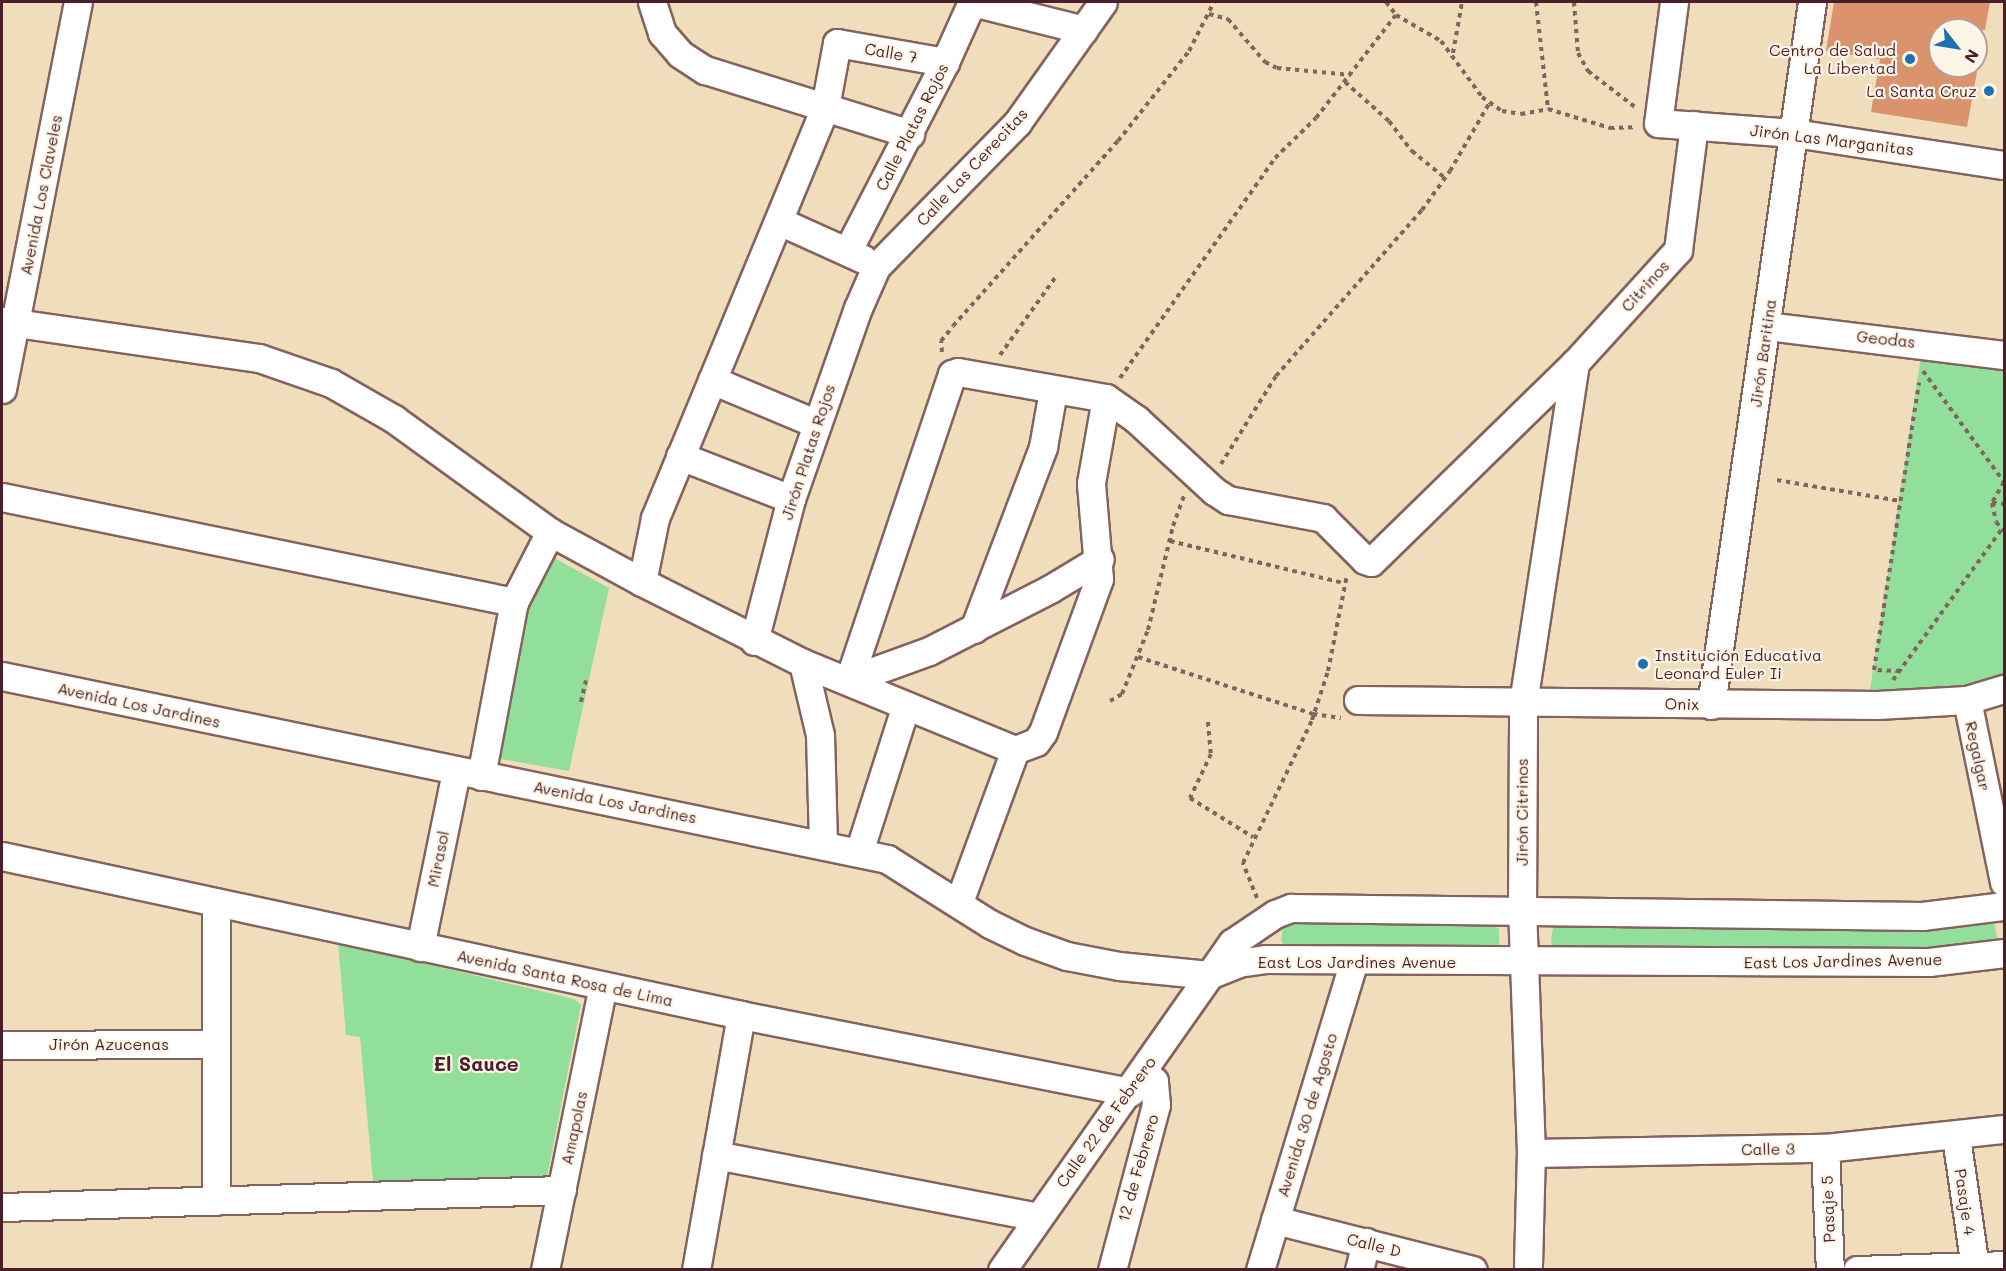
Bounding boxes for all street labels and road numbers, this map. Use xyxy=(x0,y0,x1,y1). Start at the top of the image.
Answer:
street label: Calle 7 xyxy=(863,39,919,67)
street label: Calle Platas Rojos xyxy=(872,60,952,194)
street label: Calle Las Cerecitas xyxy=(912,104,1032,230)
street label: Avenida Los Claveles xyxy=(16,113,66,277)
street label: Jirón Las Marganitas xyxy=(1749,120,1915,160)
street label: Citrinos xyxy=(1617,256,1673,316)
street label: Jirón Baritina xyxy=(1746,298,1780,408)
street label: Geodas xyxy=(1856,326,1916,352)
street label: Jirón Platas Rojos xyxy=(777,382,839,522)
street label: Avenida Los Jardines xyxy=(56,678,222,732)
street label: Onix xyxy=(1665,694,1699,714)
street label: Regalgar xyxy=(1961,719,1995,793)
street label: Jirón Citrinos xyxy=(1512,758,1532,866)
street label: Avenida Los Jardines xyxy=(532,777,698,827)
street label: Mirasol xyxy=(423,829,453,889)
street label: Avenida Santa Rosa de Lima xyxy=(455,946,675,1010)
street label: East Los Jardines Avenue xyxy=(1743,950,1943,972)
street label: East Los Jardines Avenue xyxy=(1258,952,1456,972)
street label: Avenida 30 de Agosto xyxy=(1273,1031,1341,1199)
street label: Jirón Azucenas xyxy=(49,1034,169,1054)
street label: Calle 22 de Febrero xyxy=(1052,1053,1160,1191)
street label: Amapolas xyxy=(557,1089,591,1167)
street label: 12 de Febrero xyxy=(1113,1112,1163,1224)
street label: Calle 3 xyxy=(1741,1139,1795,1159)
street label: Pasaje 4 xyxy=(1951,1167,1979,1237)
street label: Pasaje 5 xyxy=(1817,1175,1839,1243)
street label: Calle D xyxy=(1345,1229,1403,1261)

